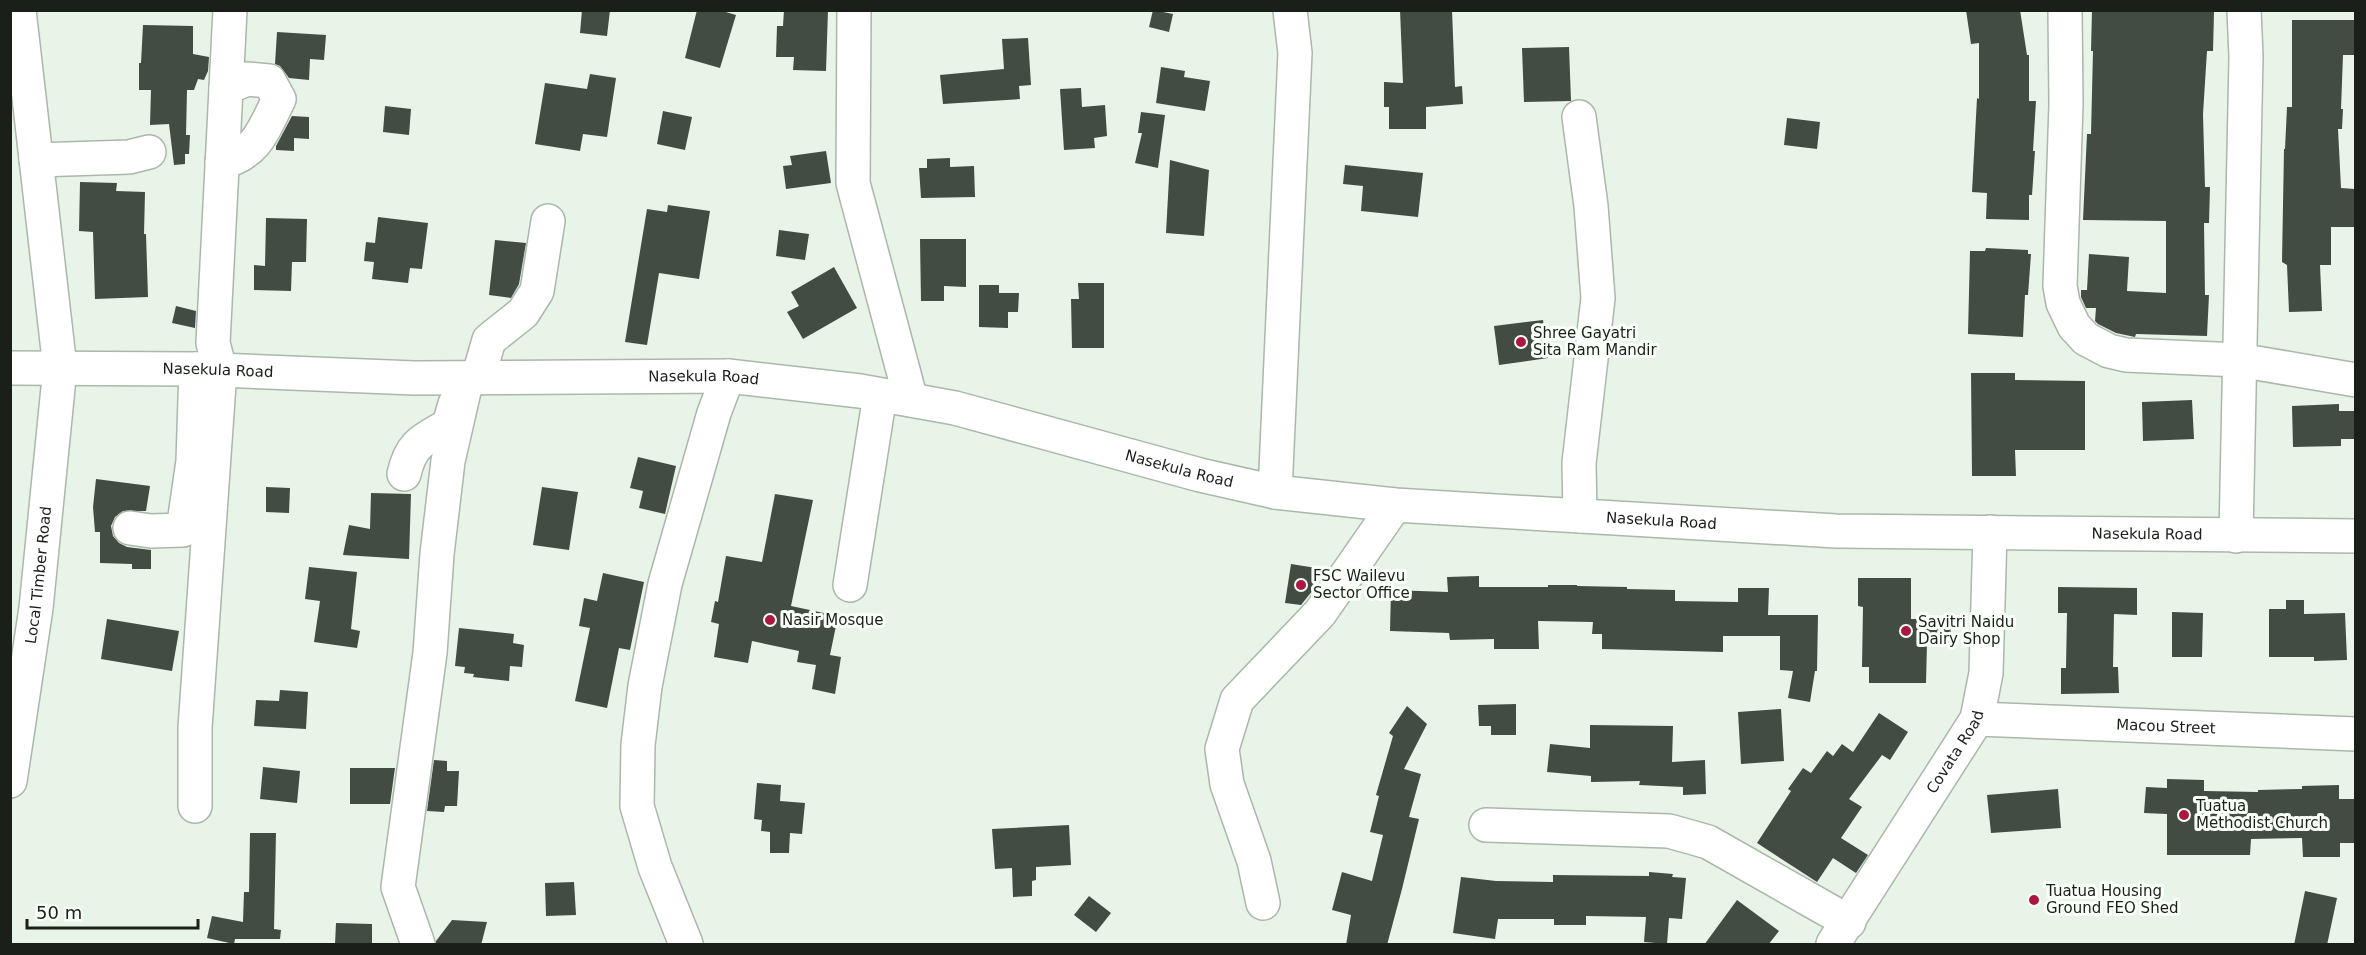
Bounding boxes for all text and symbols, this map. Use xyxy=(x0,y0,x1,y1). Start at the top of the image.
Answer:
place label: Shree Gayatri Sita Ram Mandir xyxy=(1533,324,1658,359)
marker: Shree Gayatri Sita Ram Mandir xyxy=(1514,335,1528,349)
street label: Nasekula Road xyxy=(162,360,274,381)
street label: Nasekula Road xyxy=(648,367,760,388)
street label: Nasekula Road xyxy=(1123,446,1235,491)
street label: Local Timber Road xyxy=(22,505,55,645)
street label: Nasekula Road xyxy=(1605,508,1717,533)
street label: Nasekula Road xyxy=(2091,524,2203,544)
place label: FSC Wailevu Sector Office xyxy=(1313,567,1410,602)
marker: FSC Wailevu Sector Office xyxy=(1294,578,1308,592)
place label: Nasir Mosque xyxy=(782,611,884,629)
marker: Nasir Mosque xyxy=(763,613,777,627)
place label: Savitri Naidu Dairy Shop xyxy=(1918,613,2014,648)
marker: Savitri Naidu Dairy Shop xyxy=(1899,624,1913,638)
street label: Covata Road xyxy=(1923,709,1987,797)
street label: Macou Street xyxy=(2116,716,2216,737)
place label: Tuatua Methodist Church xyxy=(2195,797,2328,832)
marker: Tuatua Methodist Church xyxy=(2177,808,2191,822)
place label: Tuatua Housing Ground FEO Shed xyxy=(2045,882,2178,917)
scale bar xyxy=(27,892,198,930)
marker: Tuatua Housing Ground FEO Shed xyxy=(2027,893,2041,907)
text: 50 m xyxy=(36,902,82,923)

